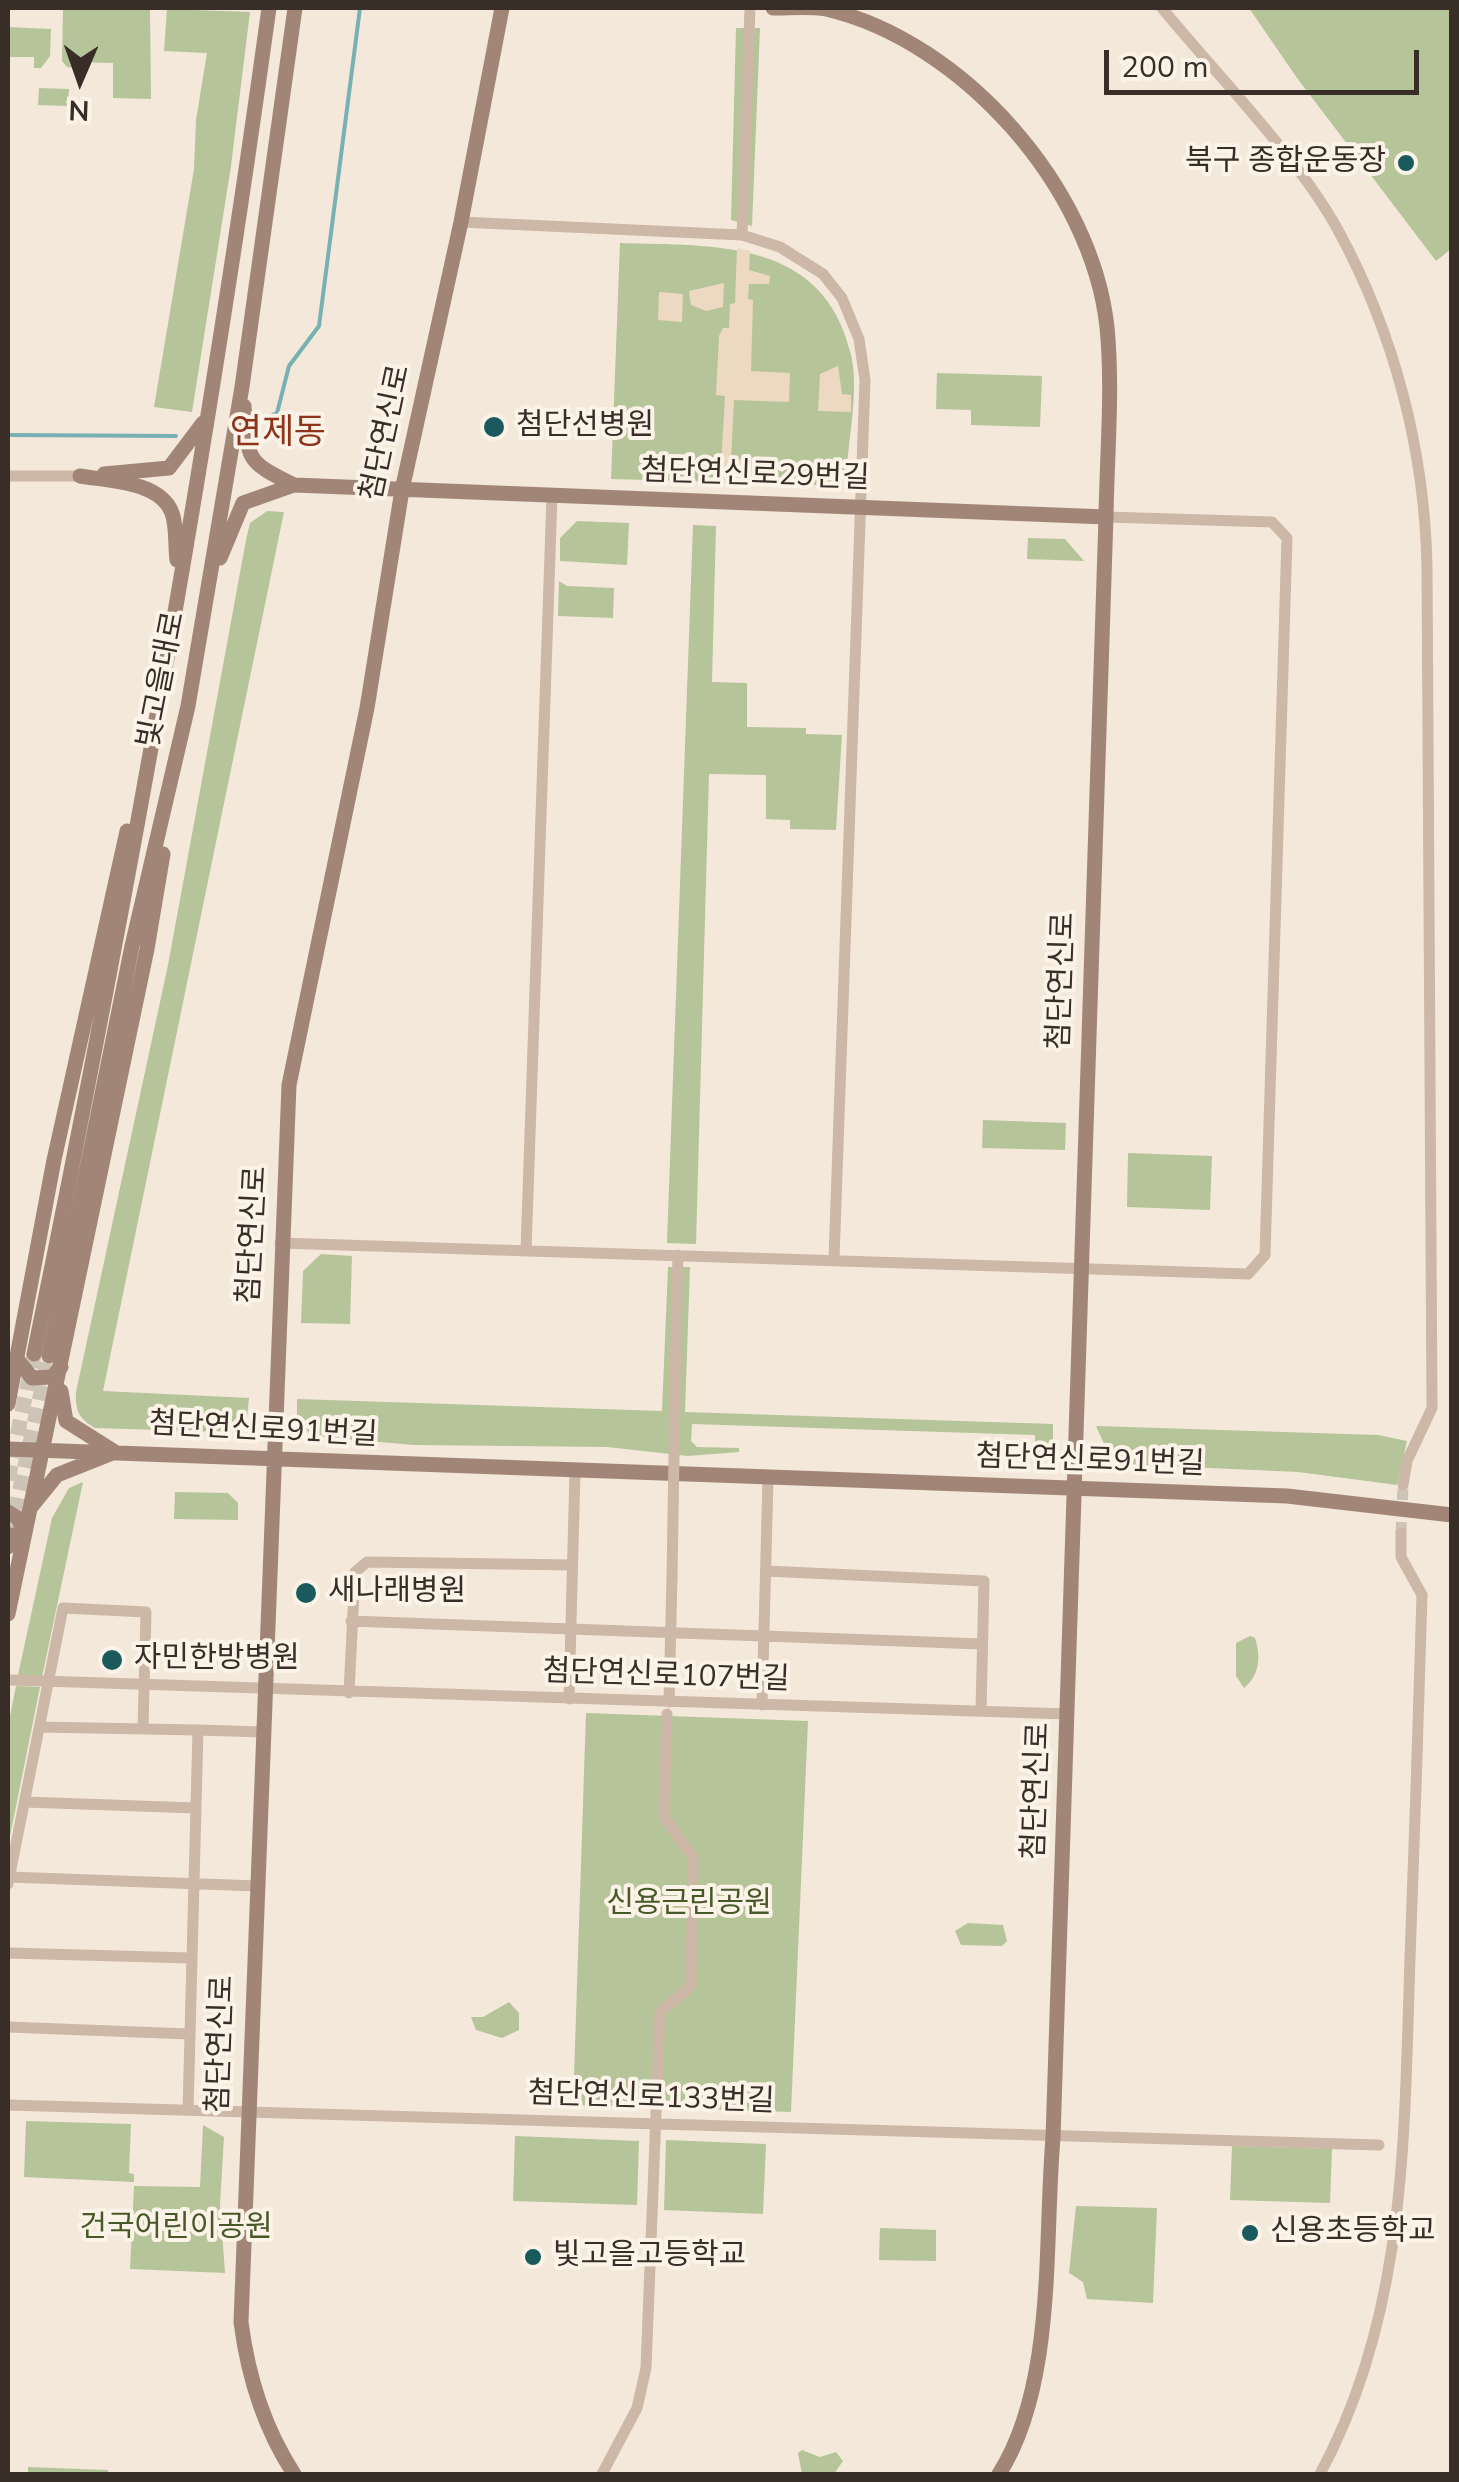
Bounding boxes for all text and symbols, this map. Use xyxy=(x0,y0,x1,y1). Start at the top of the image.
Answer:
north arrow xyxy=(30,30,130,130)
scale bar xyxy=(1109,30,1424,92)
text: 200 m xyxy=(1121,47,1208,88)
text: N xyxy=(68,91,90,129)
place label: 북구 종합운동장 xyxy=(1185,145,1386,181)
marker: 북구 종합운동장 xyxy=(1395,152,1417,174)
street label: 첨단연신로 xyxy=(355,362,419,504)
place label: 첨단선병원 xyxy=(516,409,654,445)
district label: 연제동 xyxy=(230,414,326,456)
marker: 첨단선병원 xyxy=(481,414,507,440)
street label: 첨단연신로29번길 xyxy=(640,454,870,498)
street label: 빛고을대로 xyxy=(132,609,194,751)
street label: 첨단연신로 xyxy=(1043,911,1083,1051)
street label: 첨단연신로 xyxy=(232,1165,276,1305)
street label: 첨단연신로91번길 xyxy=(148,1407,378,1455)
street label: 첨단연신로91번길 xyxy=(975,1440,1205,1484)
place label: 새나래병원 xyxy=(328,1575,466,1611)
marker: 새나래병원 xyxy=(293,1580,319,1606)
place label: 자민한방병원 xyxy=(134,1642,300,1678)
marker: 자민한방병원 xyxy=(99,1647,125,1673)
street label: 첨단연신로107번길 xyxy=(542,1655,790,1699)
street label: 첨단연신로 xyxy=(1018,1721,1058,1861)
park label: 신용근린공원 xyxy=(606,1887,772,1923)
street label: 첨단연신로 xyxy=(202,1974,242,2114)
street label: 첨단연신로133번길 xyxy=(527,2077,775,2121)
park label: 건국어린이공원 xyxy=(79,2211,273,2247)
place label: 신용초등학교 xyxy=(1270,2215,1436,2251)
marker: 신용초등학교 xyxy=(1239,2222,1261,2244)
place label: 빛고을고등학교 xyxy=(553,2239,746,2275)
marker: 빛고을고등학교 xyxy=(522,2246,544,2268)

